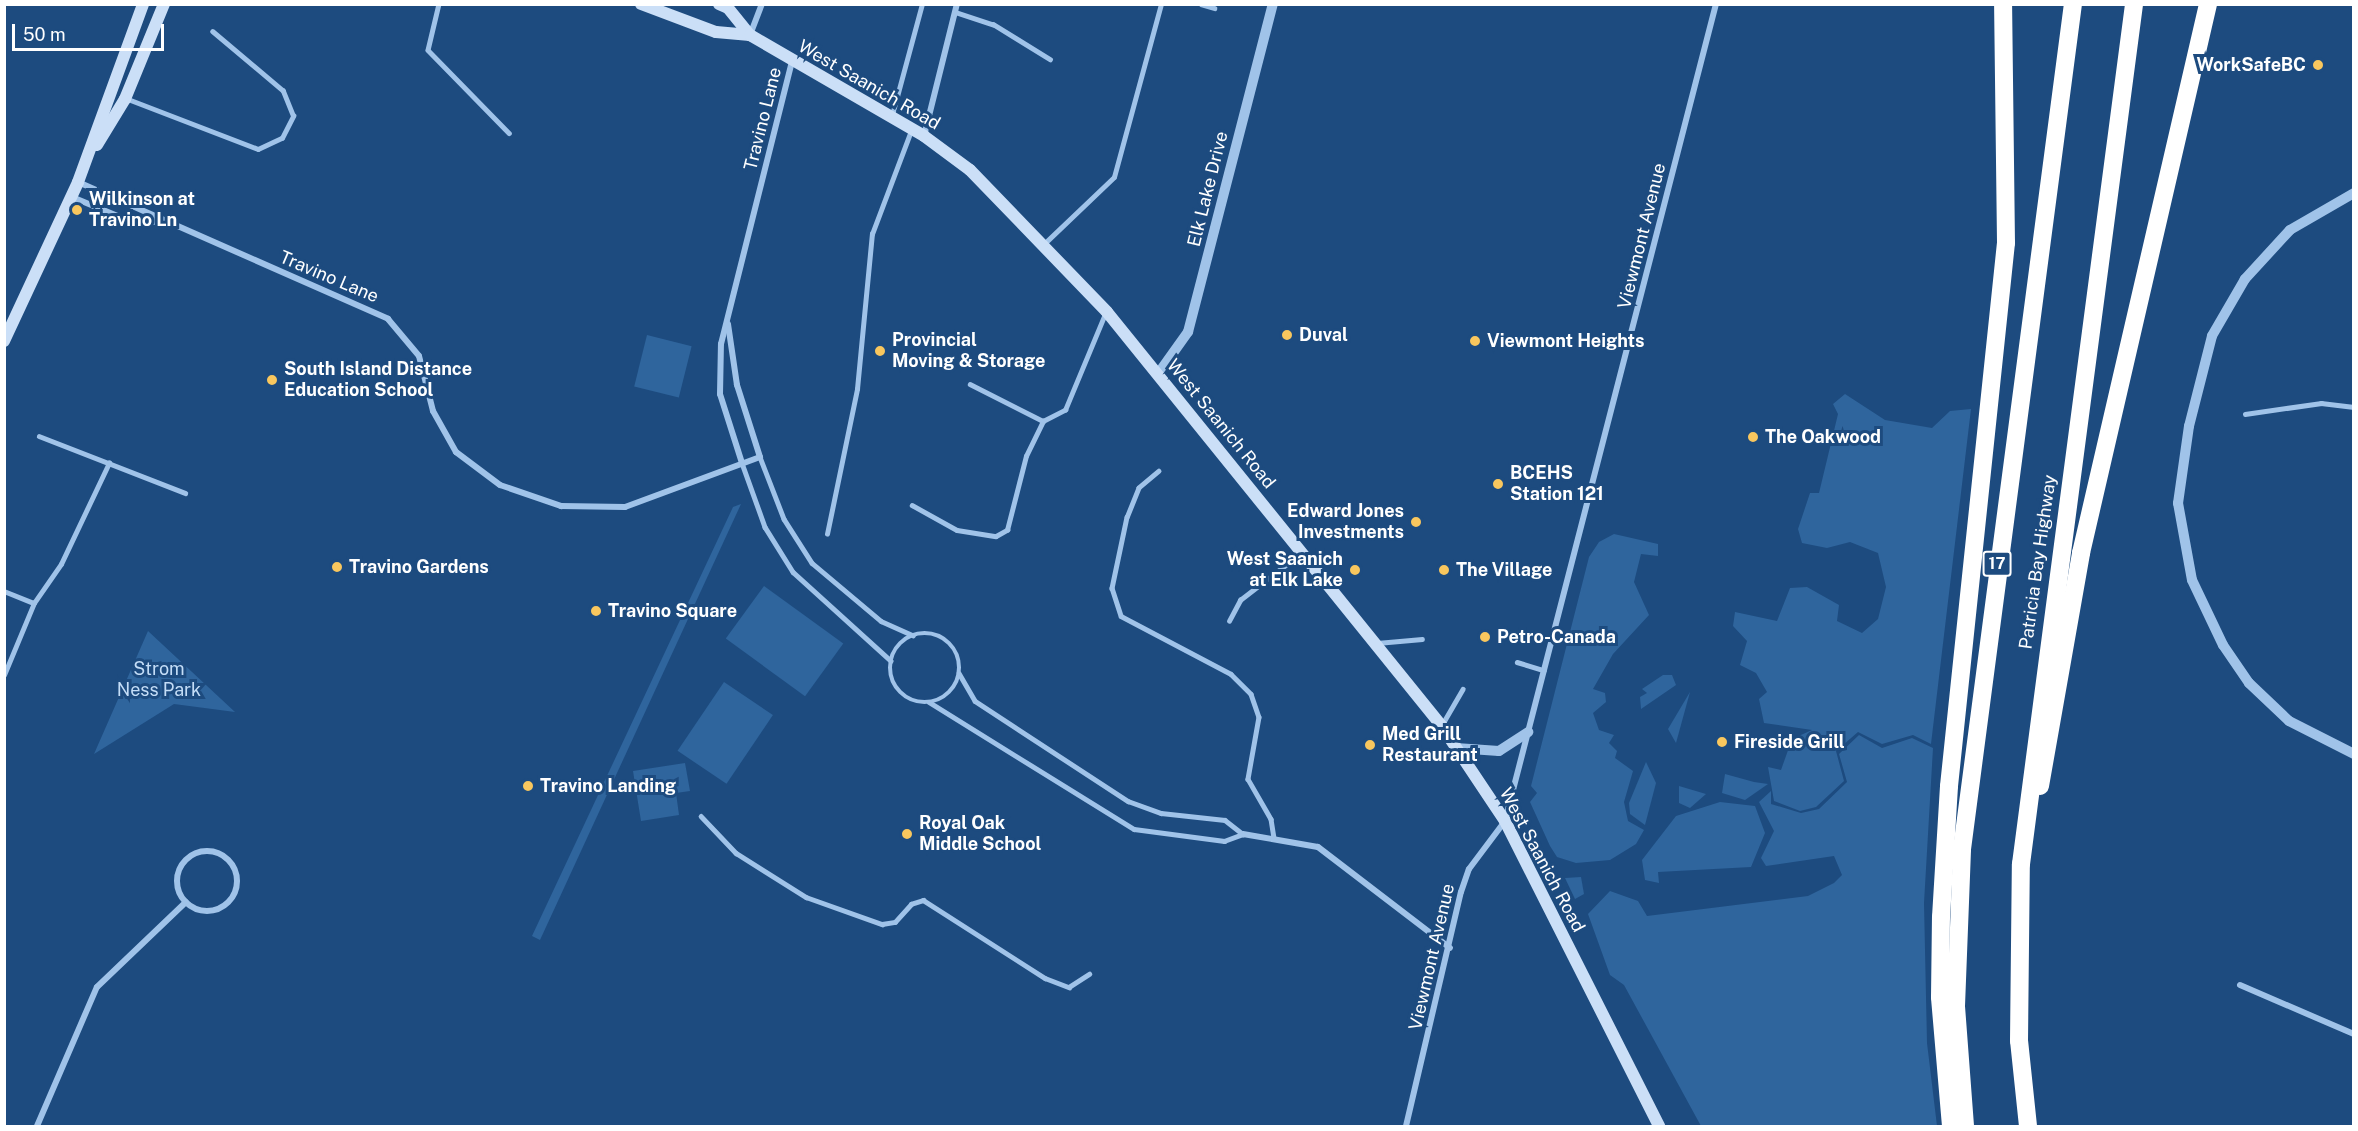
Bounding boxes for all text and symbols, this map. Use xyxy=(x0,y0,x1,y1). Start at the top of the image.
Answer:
scale bar xyxy=(15,12,166,50)
text: 50 m xyxy=(23,24,66,45)
street label: West Saanich Road xyxy=(794,36,944,134)
place label: WorkSafeBC xyxy=(2197,54,2306,76)
marker: WorkSafeBC xyxy=(2311,58,2325,72)
street label: Travino Lane xyxy=(740,65,786,173)
street label: Elk Lake Drive xyxy=(1183,129,1233,249)
street label: Viewmont Avenue xyxy=(1613,161,1671,311)
place label: Wilkinson at Travino Ln xyxy=(89,189,195,232)
marker: Wilkinson at Travino Ln xyxy=(70,203,84,217)
street label: Travino Lane xyxy=(276,246,382,308)
place label: Duval xyxy=(1299,324,1348,346)
marker: Duval xyxy=(1280,328,1294,342)
place label: Provincial Moving & Storage xyxy=(892,330,1045,372)
place label: Viewmont Heights xyxy=(1487,330,1644,352)
marker: Viewmont Heights xyxy=(1468,334,1482,348)
marker: Provincial Moving & Storage xyxy=(873,344,887,358)
street label: West Saanich Road xyxy=(1162,355,1280,493)
place label: South Island Distance Education School xyxy=(284,359,472,401)
marker: South Island Distance Education School xyxy=(265,373,279,387)
place label: The Oakwood xyxy=(1765,426,1881,448)
marker: The Oakwood xyxy=(1746,430,1760,444)
place label: BCEHS Station 121 xyxy=(1510,463,1604,506)
street label: Patricia Bay Highway xyxy=(2015,473,2061,651)
marker: BCEHS Station 121 xyxy=(1491,477,1505,491)
place label: Edward Jones Investments xyxy=(1287,501,1404,544)
marker: Edward Jones Investments xyxy=(1409,515,1423,529)
place label: West Saanich at Elk Lake xyxy=(1227,549,1343,592)
road number: 17 xyxy=(1982,551,2012,577)
place label: Travino Gardens xyxy=(349,556,489,578)
place label: The Village xyxy=(1456,559,1553,581)
marker: Travino Gardens xyxy=(330,560,344,574)
marker: West Saanich at Elk Lake xyxy=(1348,563,1362,577)
marker: The Village xyxy=(1437,563,1451,577)
place label: Travino Square xyxy=(608,600,737,622)
marker: Travino Square xyxy=(589,604,603,618)
place label: Petro-Canada xyxy=(1497,626,1616,648)
marker: Petro-Canada xyxy=(1478,630,1492,644)
park label: Strom Ness Park xyxy=(117,659,201,702)
place label: Med Grill Restaurant xyxy=(1382,724,1478,766)
place label: Fireside Grill xyxy=(1734,731,1845,753)
marker: Fireside Grill xyxy=(1715,735,1729,749)
marker: Med Grill Restaurant xyxy=(1363,738,1377,752)
place label: Travino Landing xyxy=(540,775,676,797)
marker: Travino Landing xyxy=(521,779,535,793)
street label: West Saanich Road xyxy=(1495,784,1589,936)
place label: Royal Oak Middle School xyxy=(919,813,1042,856)
marker: Royal Oak Middle School xyxy=(900,827,914,841)
street label: Viewmont Avenue xyxy=(1405,882,1459,1032)

